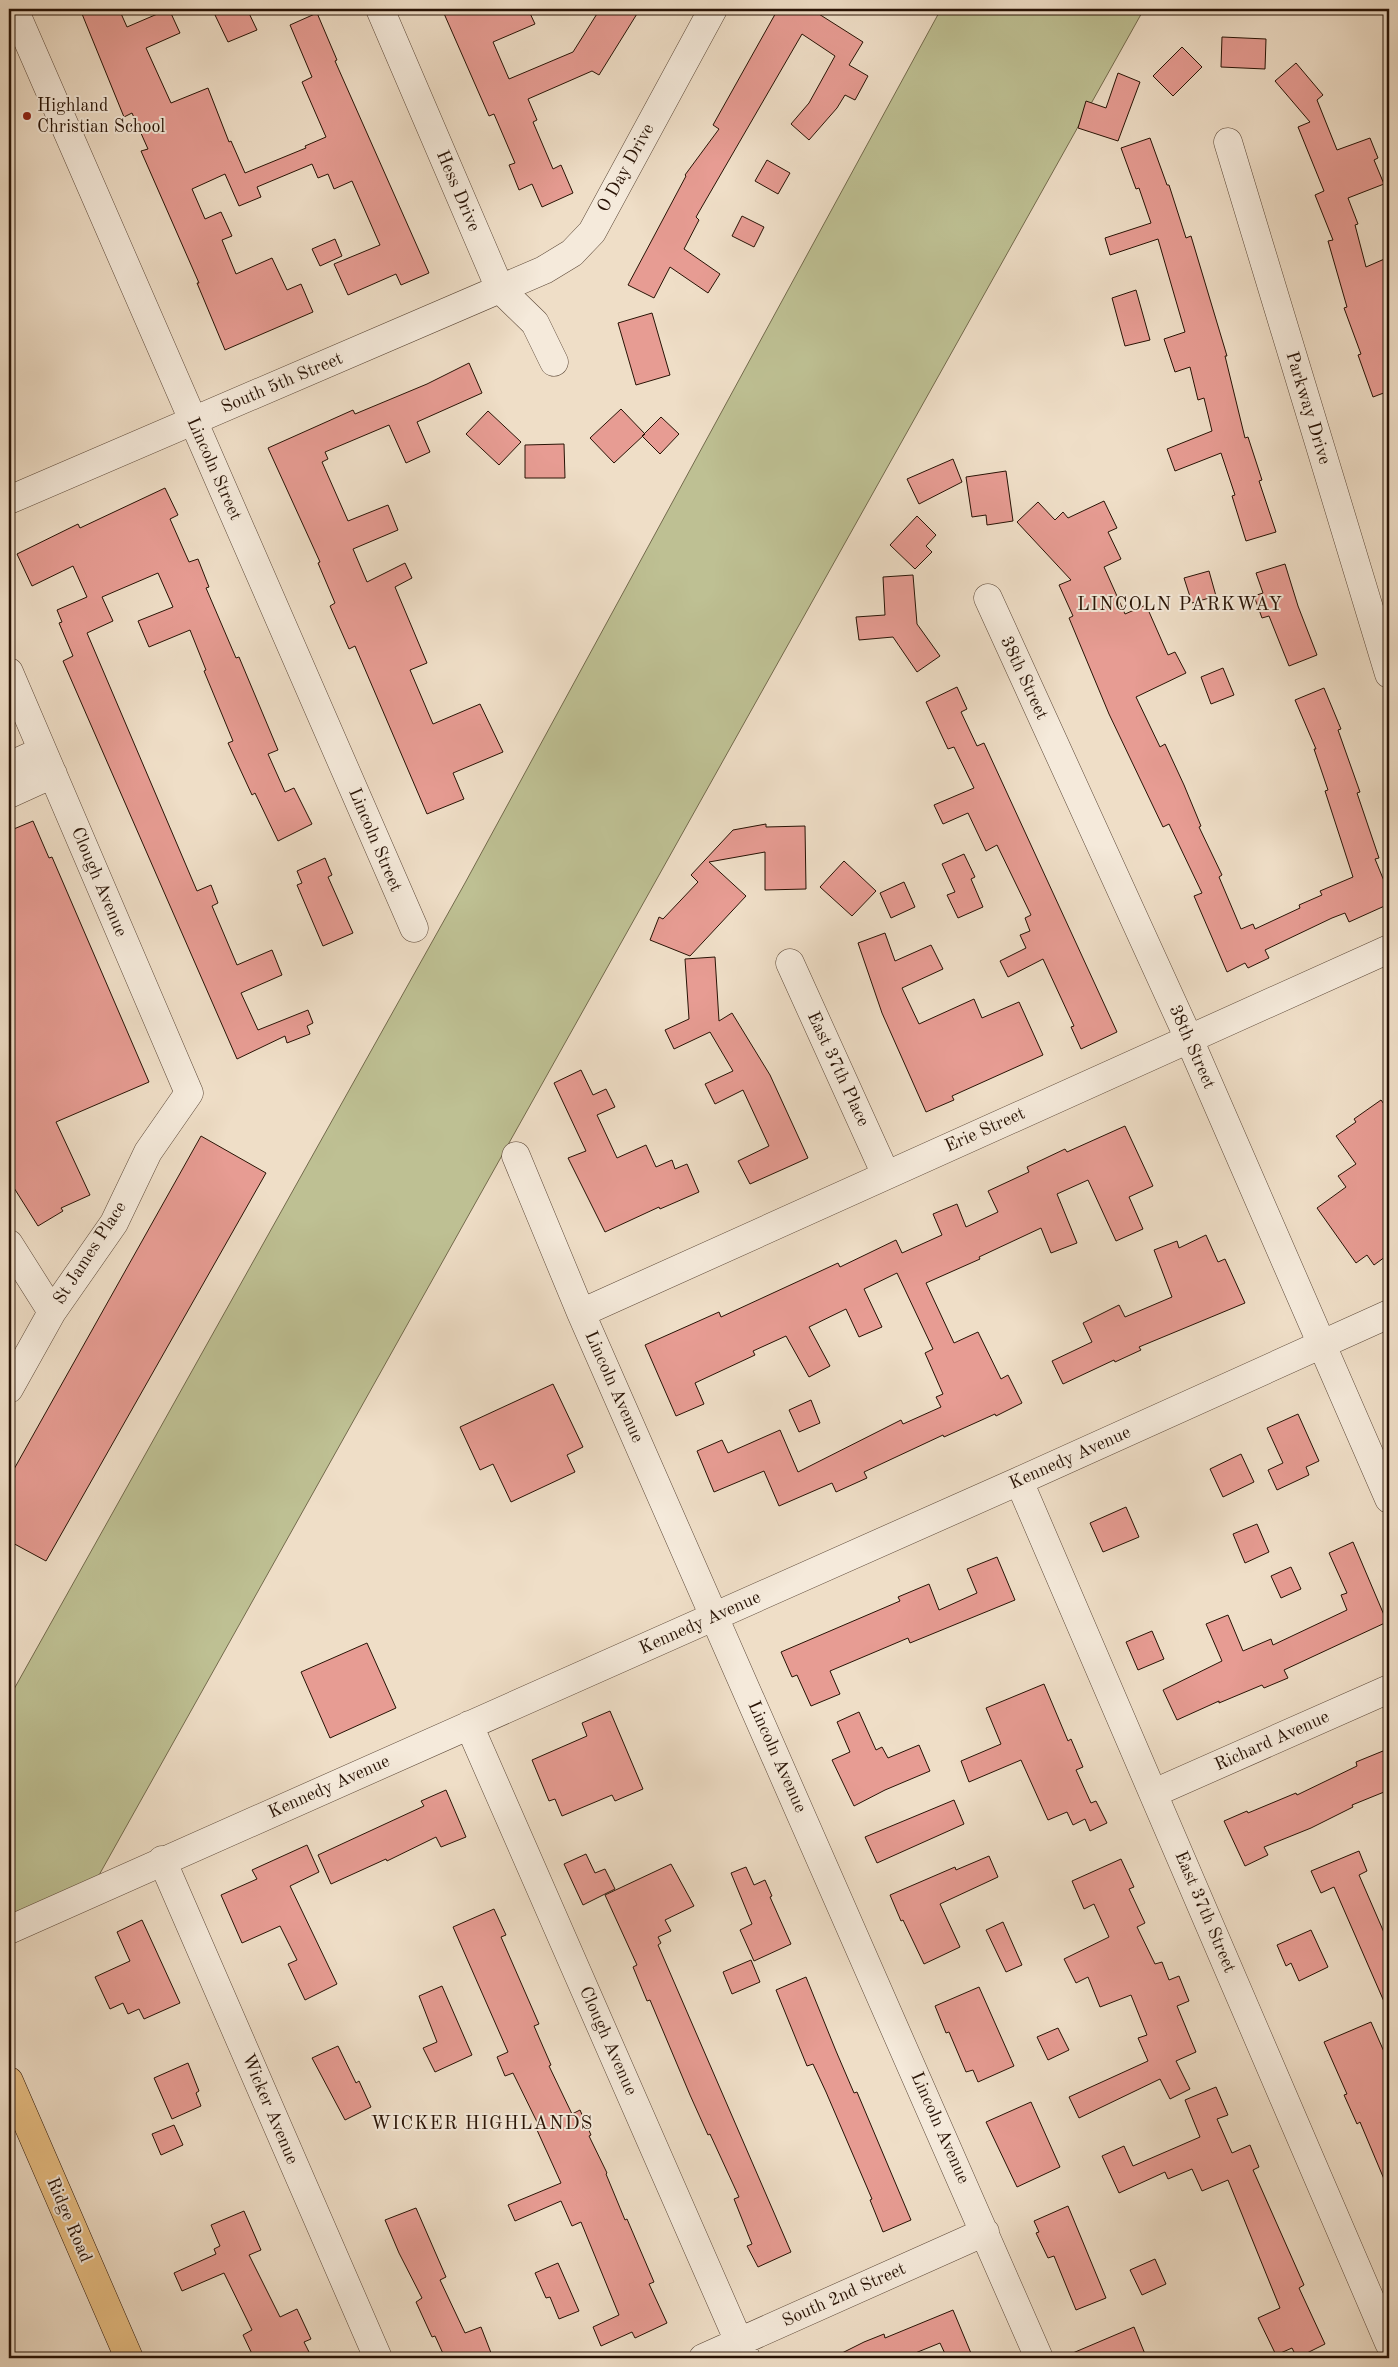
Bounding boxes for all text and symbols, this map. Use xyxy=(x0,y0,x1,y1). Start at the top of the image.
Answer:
place label: Highland Christian School xyxy=(37,97,165,136)
marker: Highland Christian School xyxy=(21,110,33,122)
street label: O Day Drive xyxy=(594,121,658,215)
street label: Hess Drive xyxy=(433,148,483,234)
street label: South 5th Street xyxy=(219,349,345,417)
street label: Parkway Drive xyxy=(1282,349,1334,467)
street label: Lincoln Street xyxy=(183,415,245,523)
district label: LINCOLN PARKWAY xyxy=(1077,596,1283,615)
street label: 38th Street xyxy=(997,634,1051,722)
street label: Lincoln Street xyxy=(345,786,405,894)
street label: Clough Avenue xyxy=(68,825,130,939)
street label: 38th Street xyxy=(1166,1002,1218,1092)
street label: East 37th Place xyxy=(804,1009,872,1129)
street label: Erie Street xyxy=(942,1104,1028,1156)
street label: St James Place xyxy=(50,1198,130,1308)
street label: Lincoln Avenue xyxy=(581,1328,647,1446)
street label: Kennedy Avenue xyxy=(1007,1423,1133,1493)
street label: Kennedy Avenue xyxy=(637,1588,763,1658)
street label: Lincoln Avenue xyxy=(744,1698,810,1816)
street label: Richard Avenue xyxy=(1212,1708,1332,1774)
street label: Kennedy Avenue xyxy=(266,1752,392,1822)
street label: East 37th Street xyxy=(1171,1849,1239,1975)
street label: Clough Avenue xyxy=(576,1984,640,2098)
street label: Wicker Avenue xyxy=(239,2051,301,2167)
street label: Lincoln Avenue xyxy=(907,2069,973,2187)
district label: WICKER HIGHLANDS xyxy=(371,2115,593,2134)
street label: Ridge Road xyxy=(43,2175,95,2265)
street label: South 2nd Street xyxy=(780,2260,908,2330)

